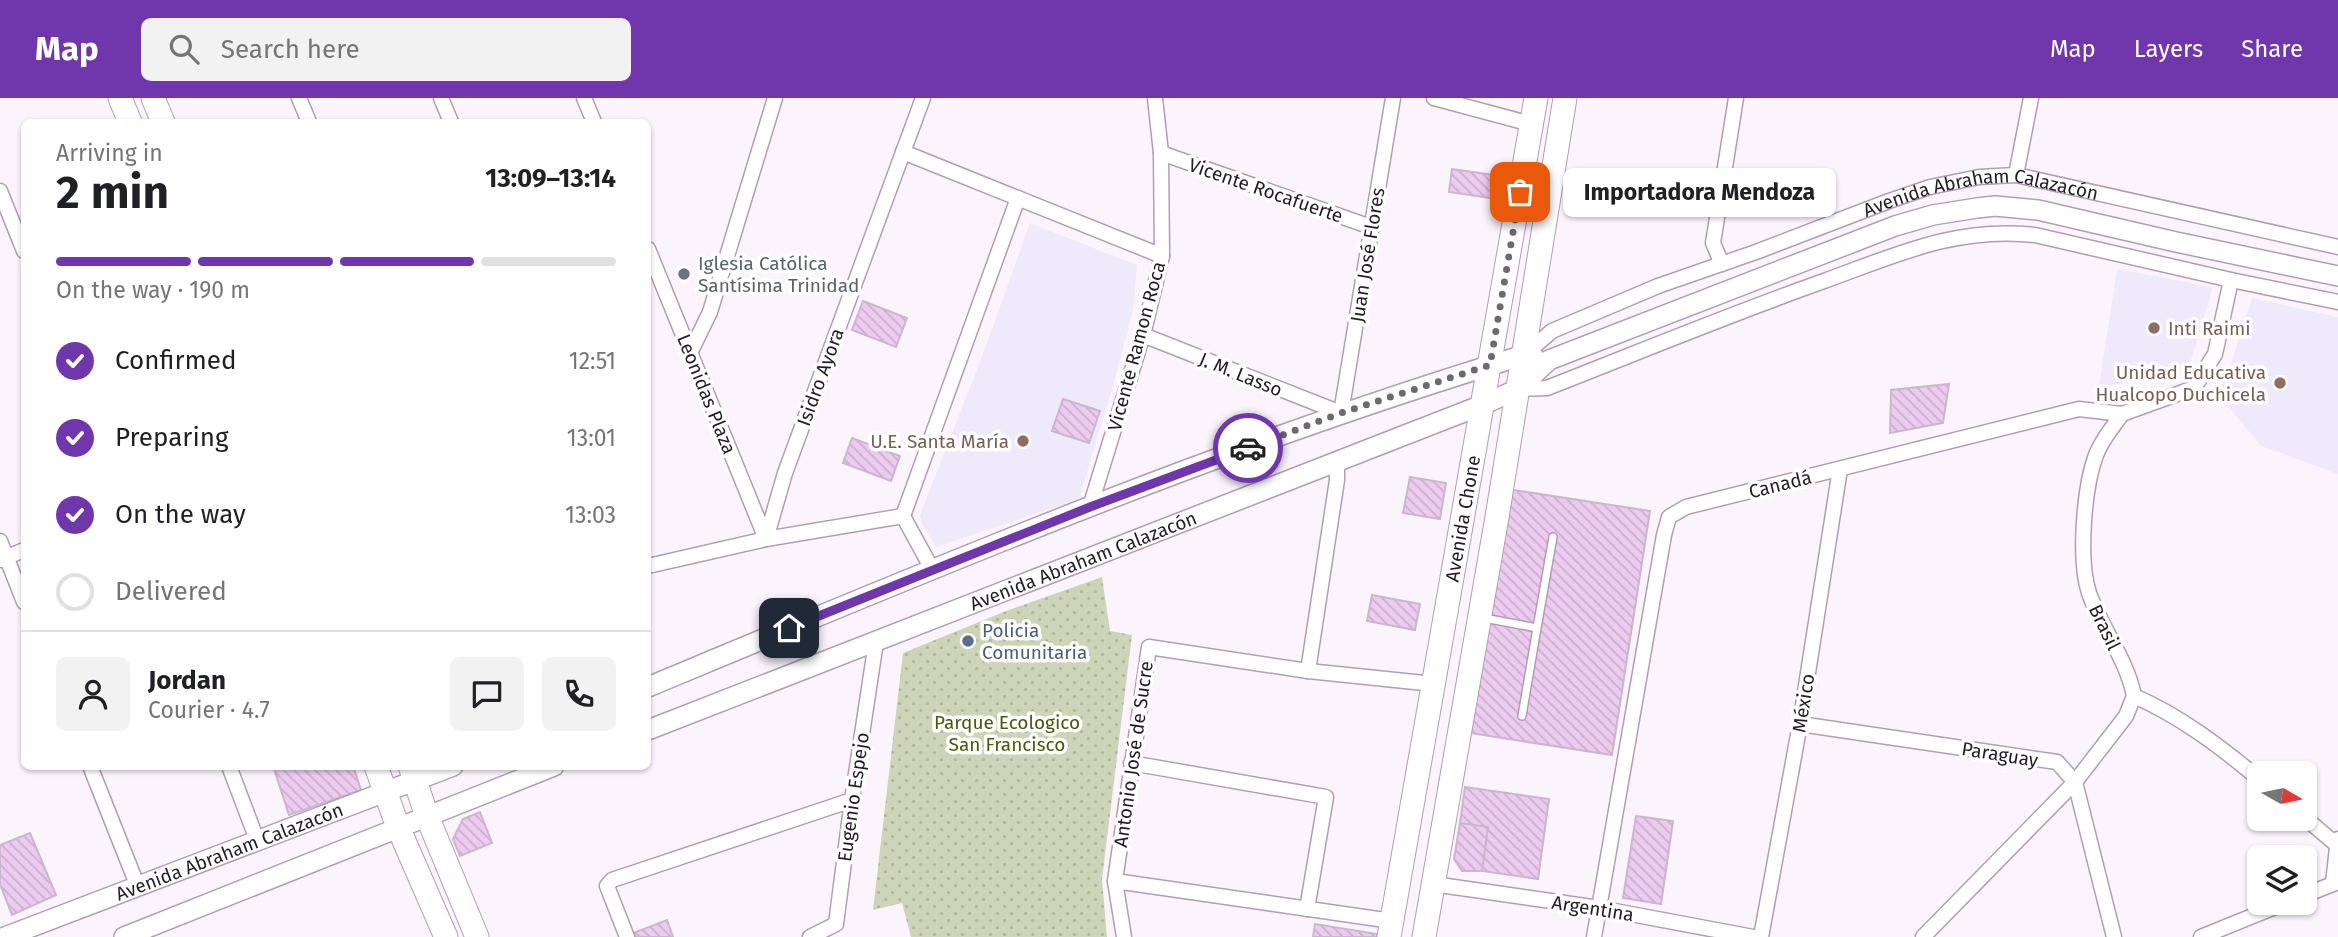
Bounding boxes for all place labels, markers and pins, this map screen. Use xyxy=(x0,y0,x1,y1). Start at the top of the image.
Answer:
pin xyxy=(1490,162,1550,222)
callout: Importadora Mendoza xyxy=(1562,168,1835,217)
place label: Iglesia Católica Santísima Trinidad xyxy=(698,252,859,297)
marker: Iglesia Católica Santísima Trinidad xyxy=(676,266,692,282)
place label: Inti Raimi xyxy=(2168,317,2251,340)
marker: Inti Raimi xyxy=(2146,320,2162,336)
place label: Unidad Educativa Hualcopo Duchicela xyxy=(2095,361,2266,406)
marker: Unidad Educativa Hualcopo Duchicela xyxy=(2272,375,2288,391)
place label: U.E. Santa María xyxy=(870,430,1009,453)
marker: U.E. Santa María xyxy=(1015,433,1031,449)
pin xyxy=(759,598,819,658)
place label: Policia Comunitaria xyxy=(982,619,1087,664)
marker: Policia Comunitaria xyxy=(960,633,976,649)

